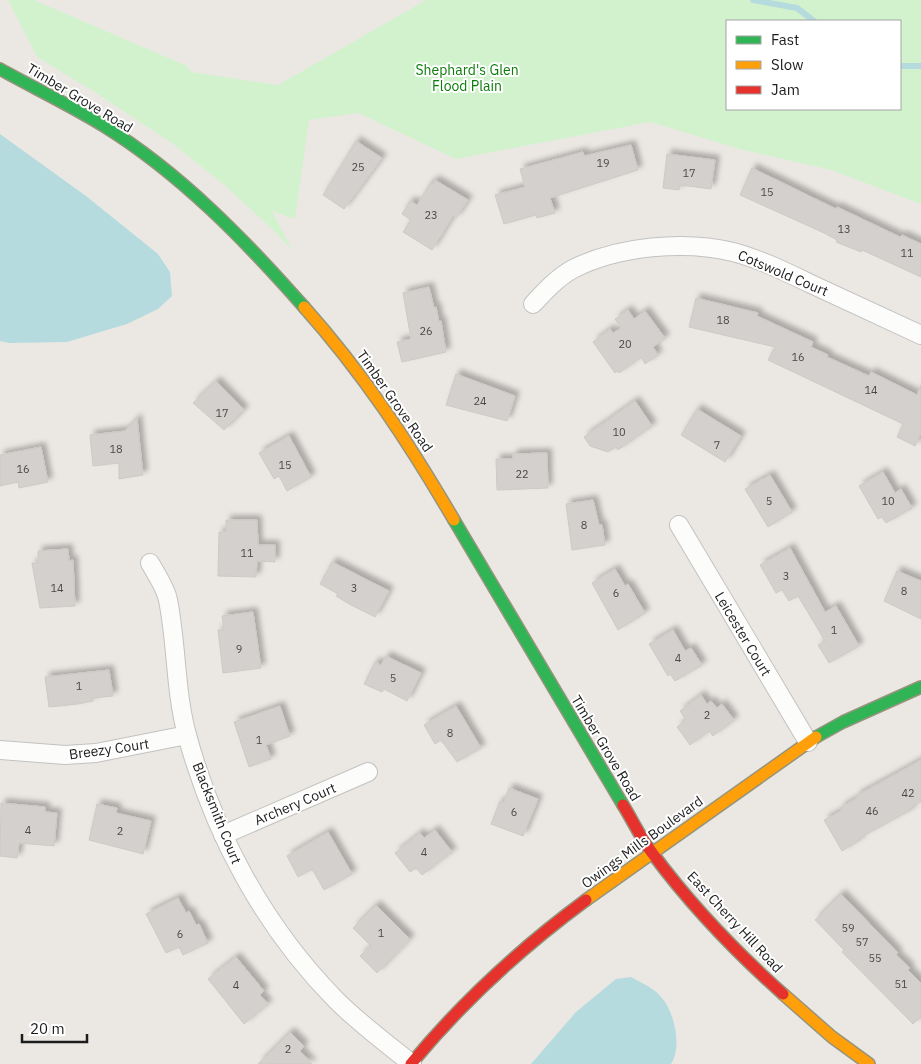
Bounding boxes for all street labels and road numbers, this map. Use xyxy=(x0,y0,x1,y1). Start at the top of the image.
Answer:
street label: Timber Grove Road xyxy=(24,59,136,137)
street label: Cotswold Court xyxy=(735,246,831,300)
street label: Timber Grove Road xyxy=(353,346,437,456)
street label: Leicester Court xyxy=(711,589,775,679)
street label: Timber Grove Road xyxy=(567,692,645,804)
street label: Breezy Court xyxy=(68,734,150,764)
street label: Blacksmith Court xyxy=(188,760,246,867)
street label: Archery Court xyxy=(251,779,339,829)
street label: Owings Mills Boulevard xyxy=(578,792,706,892)
street label: East Cherry Hill Road xyxy=(683,868,787,976)

